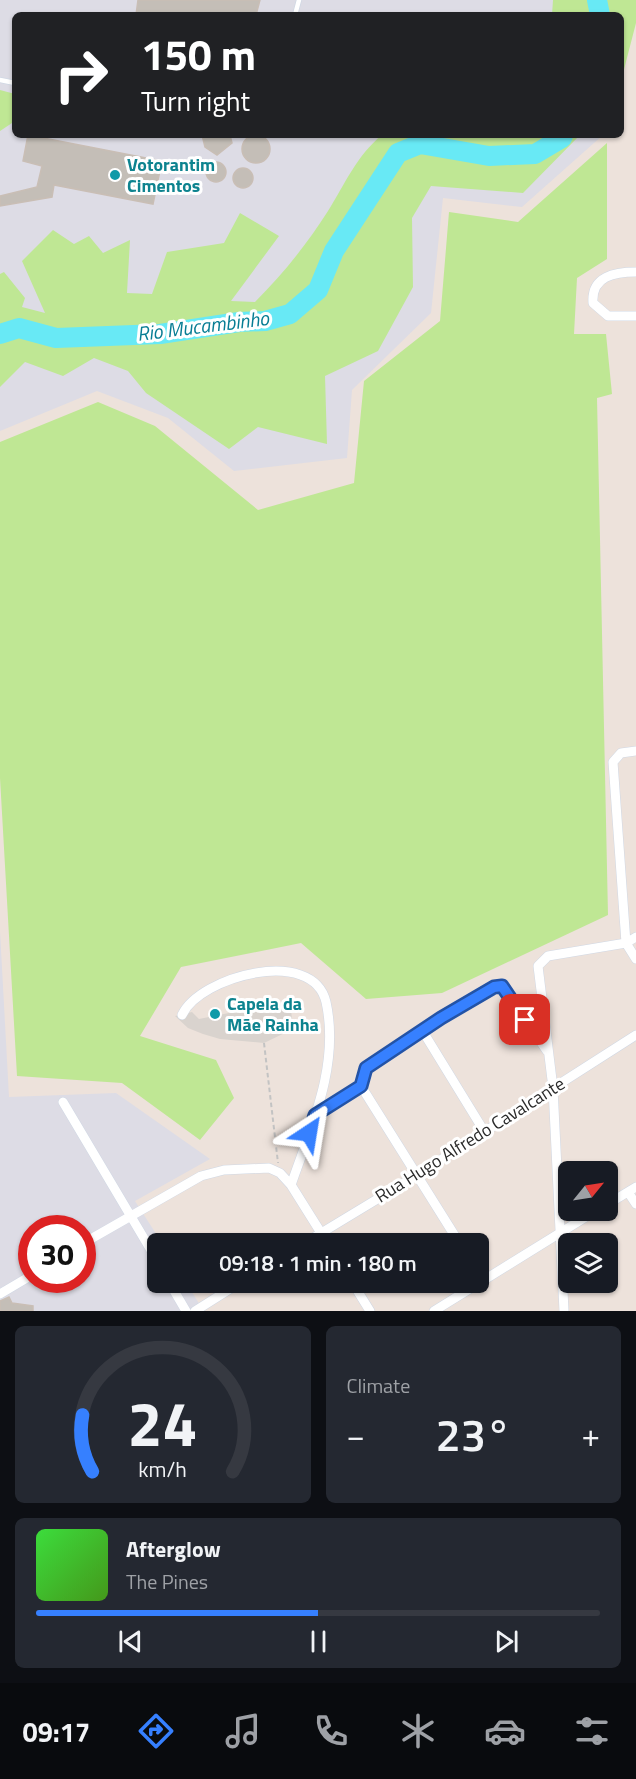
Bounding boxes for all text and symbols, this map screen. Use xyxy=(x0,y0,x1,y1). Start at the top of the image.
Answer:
text: 150 m xyxy=(141,22,256,86)
icon: right xyxy=(42,36,120,114)
text: Turn right xyxy=(141,80,250,121)
place label: Votorantim Cimentos xyxy=(127,151,215,199)
marker: Votorantim Cimentos xyxy=(108,168,122,182)
water label: Rio Mucambinho xyxy=(135,302,272,349)
place label: Capela da Mãe Rainha xyxy=(227,990,319,1038)
pin xyxy=(499,994,550,1045)
icon: arrive xyxy=(508,1003,541,1036)
marker: Capela da Mãe Rainha xyxy=(208,1007,222,1021)
street label: Rua Hugo Alfredo Cavalcante xyxy=(370,1070,570,1209)
position arrow xyxy=(277,1101,341,1165)
north arrow xyxy=(558,1161,618,1221)
map controls xyxy=(558,1161,618,1293)
speed limit sign: 30 xyxy=(18,1215,96,1293)
button: layers xyxy=(558,1233,618,1293)
text: 09:18 · 1 min · 180 m xyxy=(219,1246,417,1280)
text: Climate xyxy=(347,1370,410,1401)
text: 24 xyxy=(128,1375,198,1470)
text: 23° xyxy=(435,1400,511,1468)
text: − xyxy=(347,1410,365,1460)
text: + xyxy=(582,1410,600,1460)
text: km/h xyxy=(138,1453,187,1485)
text: Afterglow xyxy=(126,1532,221,1566)
text: The Pines xyxy=(126,1566,208,1597)
icon: previous xyxy=(114,1625,147,1658)
icon: pause xyxy=(302,1625,335,1658)
icon: next xyxy=(490,1625,523,1658)
icon: directions xyxy=(135,1710,177,1752)
icon: music xyxy=(222,1710,264,1752)
icon: phone xyxy=(310,1710,352,1752)
icon: climate xyxy=(397,1710,439,1752)
icon: car xyxy=(484,1710,526,1752)
icon: filters xyxy=(571,1710,613,1752)
text: 09:17 xyxy=(23,1711,90,1752)

